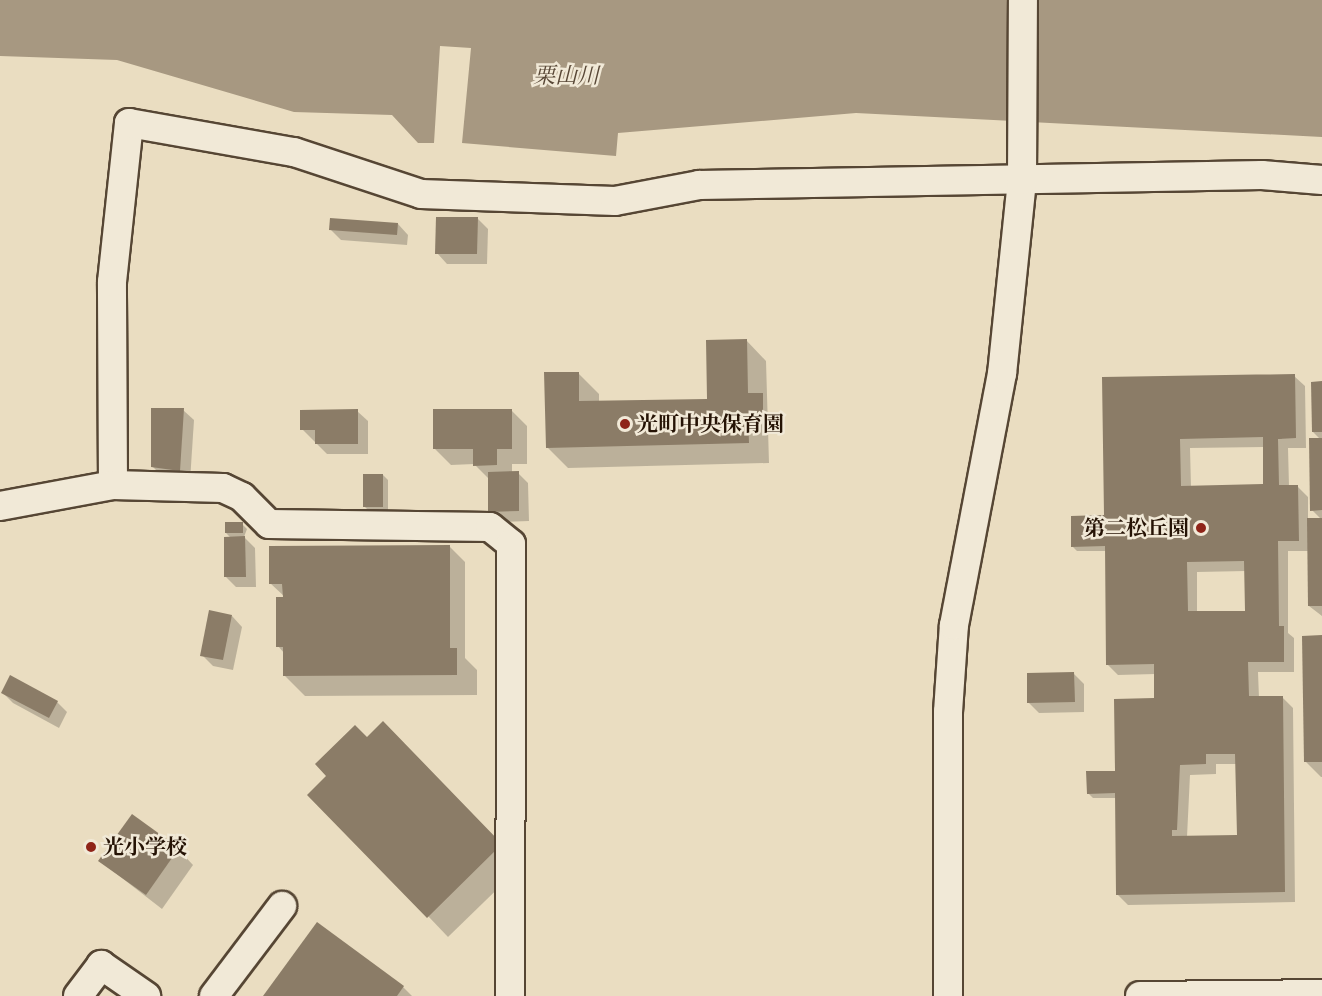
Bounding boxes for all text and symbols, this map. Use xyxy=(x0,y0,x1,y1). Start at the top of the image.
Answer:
water label: 栗山川 xyxy=(533,63,599,89)
place label: 光町中央保育園 xyxy=(637,411,784,437)
marker: 光町中央保育園 xyxy=(618,417,632,431)
place label: 第二松丘園 xyxy=(1084,515,1189,541)
marker: 第二松丘園 xyxy=(1194,521,1208,535)
place label: 光小学校 xyxy=(103,834,187,860)
marker: 光小学校 xyxy=(84,840,98,854)

